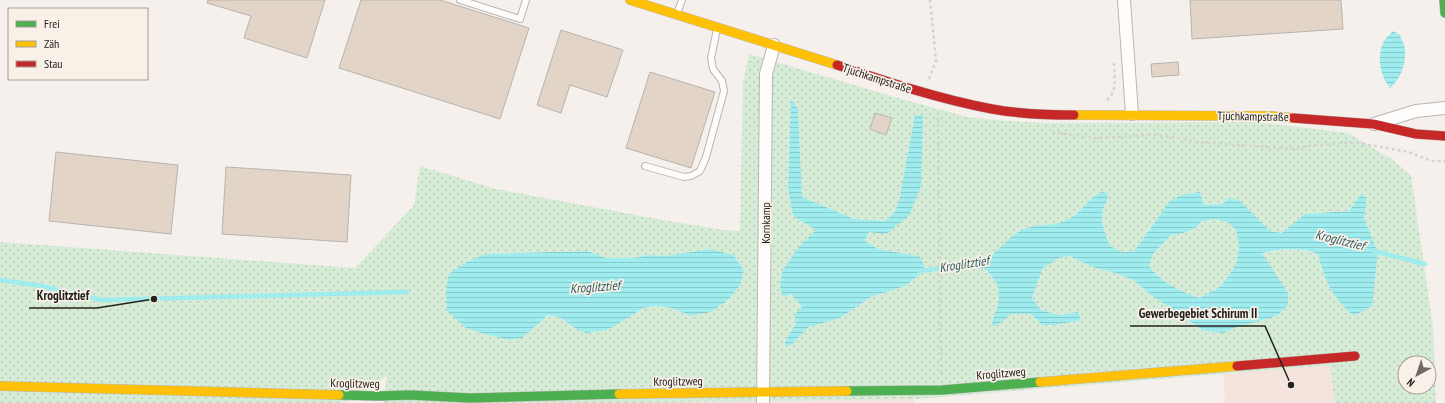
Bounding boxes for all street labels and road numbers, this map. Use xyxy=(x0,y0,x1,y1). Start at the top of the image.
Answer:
street label: Tjüchkampstraße xyxy=(841,60,913,96)
street label: Tjüchkampstraße xyxy=(1217,108,1289,124)
street label: Kornkamp xyxy=(758,202,773,244)
street label: Kroglitzweg xyxy=(976,363,1026,383)
street label: Kroglitzweg xyxy=(653,373,703,389)
street label: Kroglitzweg xyxy=(330,375,380,391)

